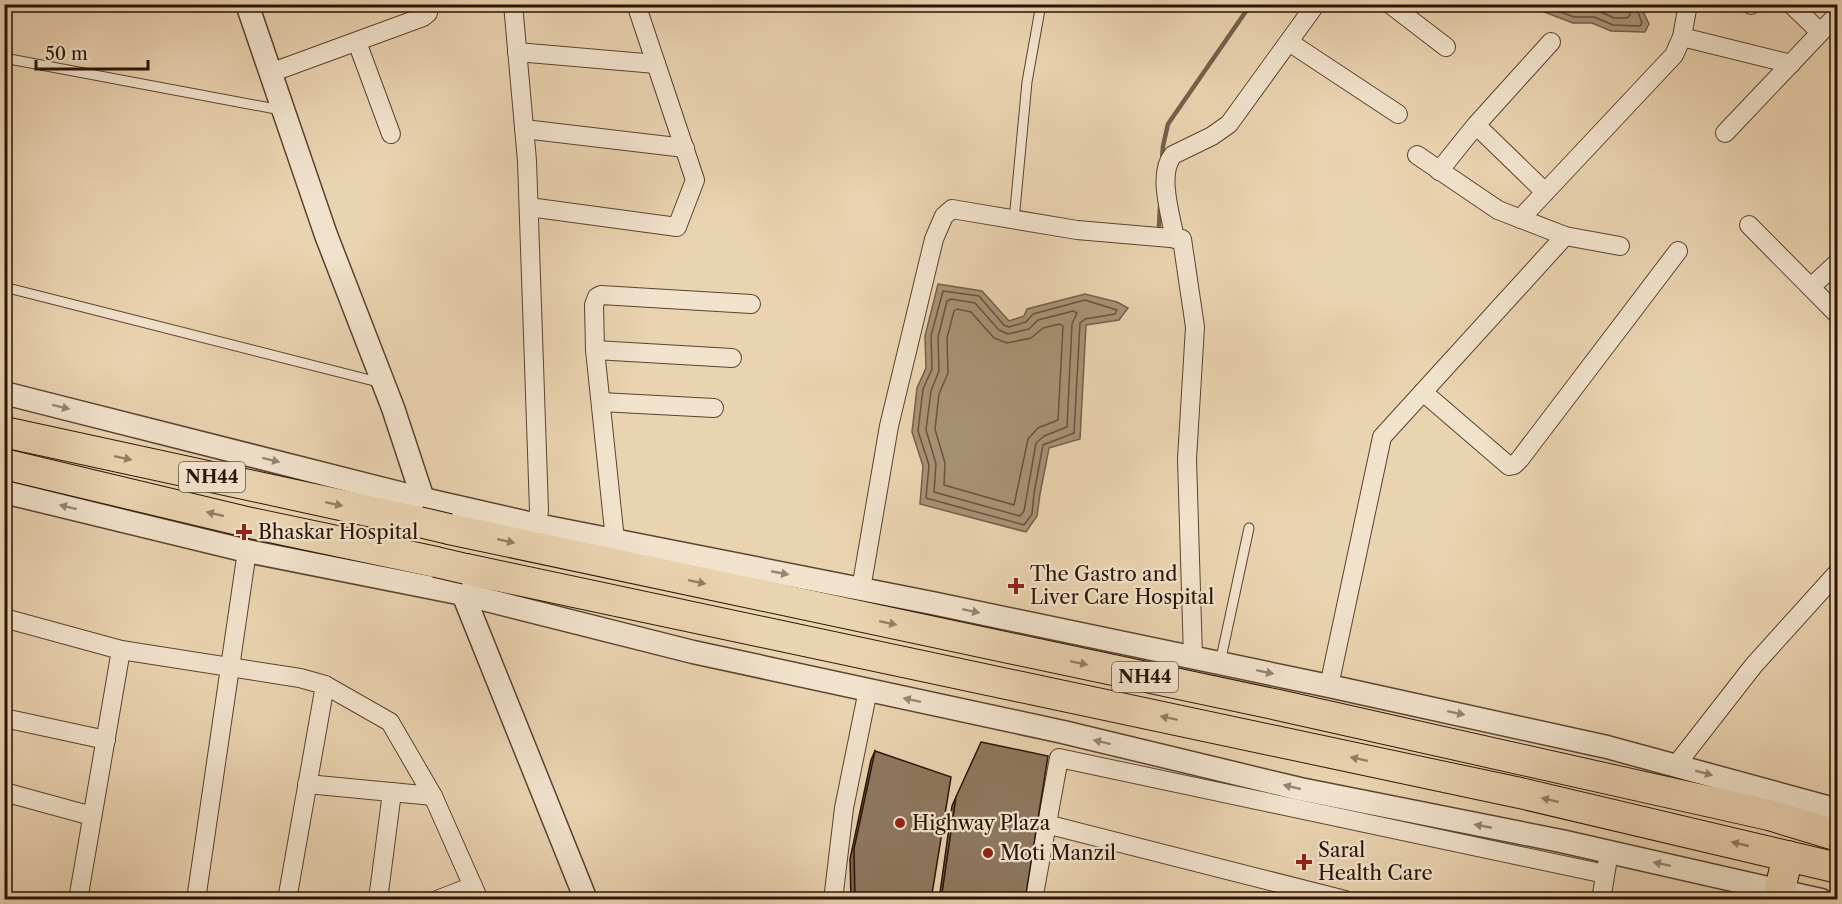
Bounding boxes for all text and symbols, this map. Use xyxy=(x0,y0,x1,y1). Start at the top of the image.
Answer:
scale bar xyxy=(36,33,148,71)
text: 50 m xyxy=(45,43,88,65)
one-way arrow xyxy=(52,403,70,413)
one-way arrow xyxy=(114,454,133,463)
one-way arrow xyxy=(261,456,280,466)
road number: NH44 xyxy=(179,462,245,492)
one-way arrow xyxy=(325,500,344,509)
one-way arrow xyxy=(58,502,77,512)
one-way arrow xyxy=(206,509,224,519)
place label: Bhaskar Hospital xyxy=(258,520,418,544)
marker: Bhaskar Hospital xyxy=(235,523,253,541)
one-way arrow xyxy=(497,537,516,547)
place label: The Gastro and Liver Care Hospital xyxy=(1030,562,1214,609)
one-way arrow xyxy=(771,569,790,578)
marker: The Gastro and Liver Care Hospital xyxy=(1007,577,1025,595)
one-way arrow xyxy=(688,578,707,587)
one-way arrow xyxy=(962,607,981,616)
one-way arrow xyxy=(879,618,897,628)
one-way arrow xyxy=(1069,659,1088,668)
road number: NH44 xyxy=(1112,662,1178,692)
one-way arrow xyxy=(1256,668,1275,677)
one-way arrow xyxy=(902,694,921,704)
one-way arrow xyxy=(1447,709,1465,719)
one-way arrow xyxy=(1159,713,1178,722)
one-way arrow xyxy=(1093,736,1111,746)
one-way arrow xyxy=(1350,754,1369,763)
one-way arrow xyxy=(1695,769,1713,778)
one-way arrow xyxy=(1282,782,1301,792)
one-way arrow xyxy=(1540,795,1559,804)
place label: Highway Plaza xyxy=(912,811,1051,835)
marker: Highway Plaza xyxy=(893,816,907,830)
one-way arrow xyxy=(1473,821,1492,830)
place label: Saral Health Care xyxy=(1318,838,1433,885)
one-way arrow xyxy=(1731,839,1749,849)
place label: Moti Manzil xyxy=(1000,841,1116,865)
marker: Moti Manzil xyxy=(981,846,995,860)
marker: Saral Health Care xyxy=(1295,853,1313,871)
one-way arrow xyxy=(1652,859,1671,869)

